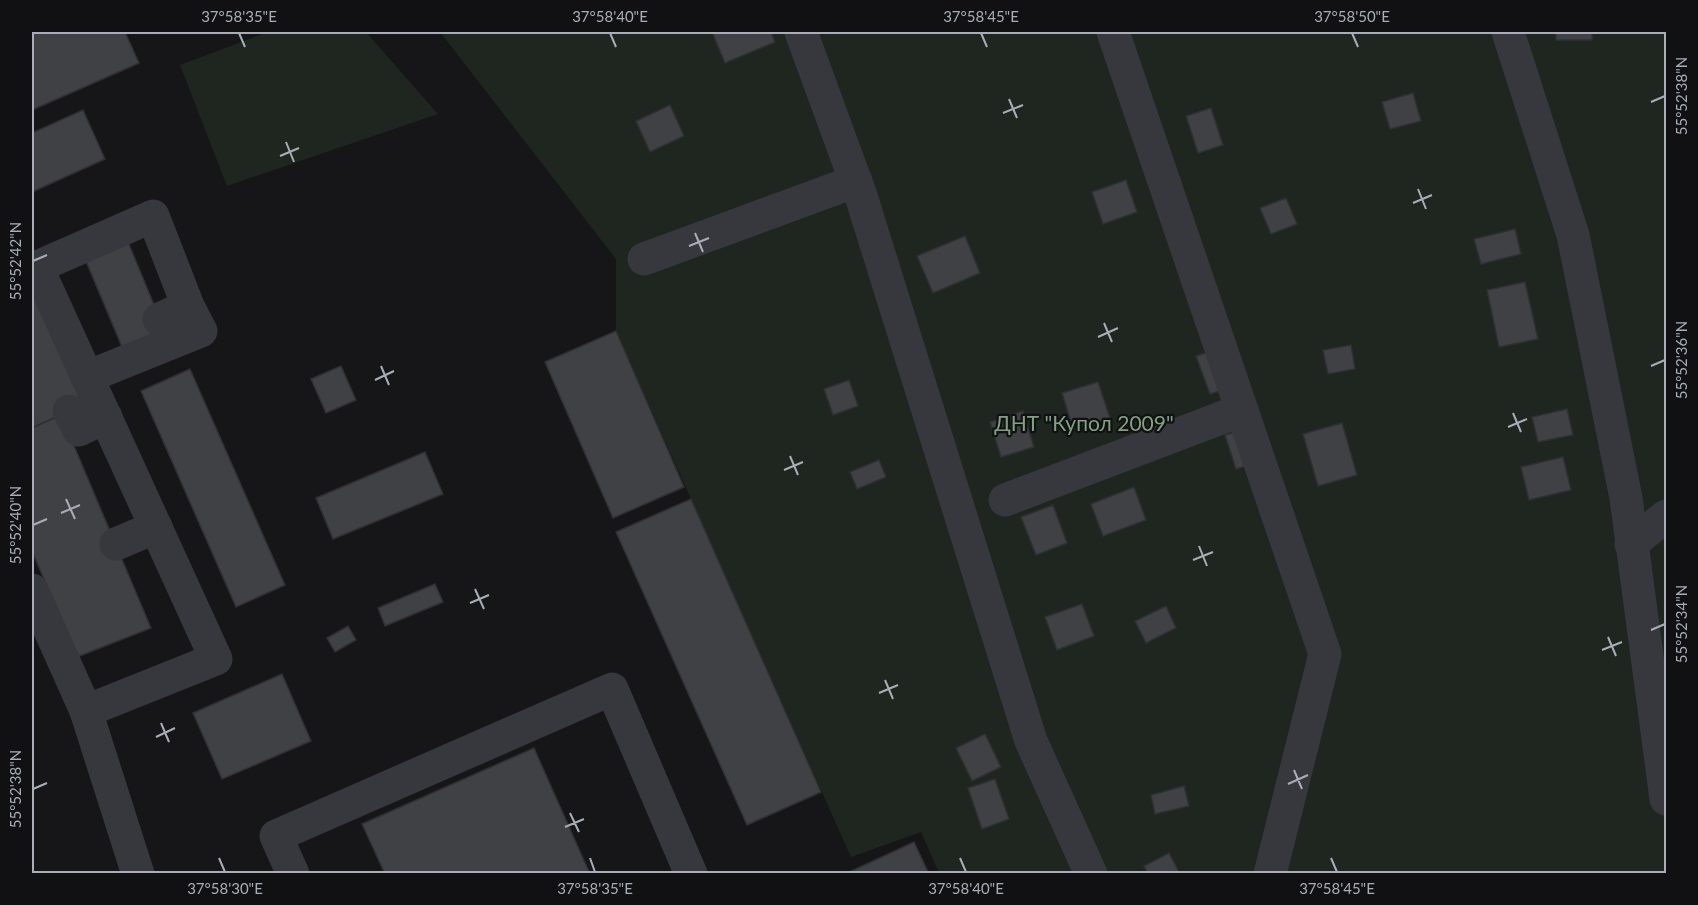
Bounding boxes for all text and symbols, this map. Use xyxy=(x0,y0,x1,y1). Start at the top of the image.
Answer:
text: 37°58'35"E xyxy=(201,7,277,25)
text: 37°58'40"E xyxy=(572,7,648,25)
text: 37°58'45"E xyxy=(943,7,1019,25)
text: 37°58'50"E xyxy=(1314,7,1390,25)
text: 55°52'38"N xyxy=(1672,57,1690,135)
text: 55°52'42"N xyxy=(6,222,24,300)
text: 55°52'36"N xyxy=(1672,321,1690,399)
park label: ДНТ "Купол 2009" xyxy=(994,410,1174,435)
text: 55°52'40"N xyxy=(6,486,24,564)
text: 55°52'34"N xyxy=(1672,585,1690,663)
text: 55°52'38"N xyxy=(6,750,24,828)
text: 37°58'30"E xyxy=(187,879,263,897)
text: 37°58'35"E xyxy=(557,879,633,897)
text: 37°58'40"E xyxy=(928,879,1004,897)
text: 37°58'45"E xyxy=(1299,879,1375,897)

